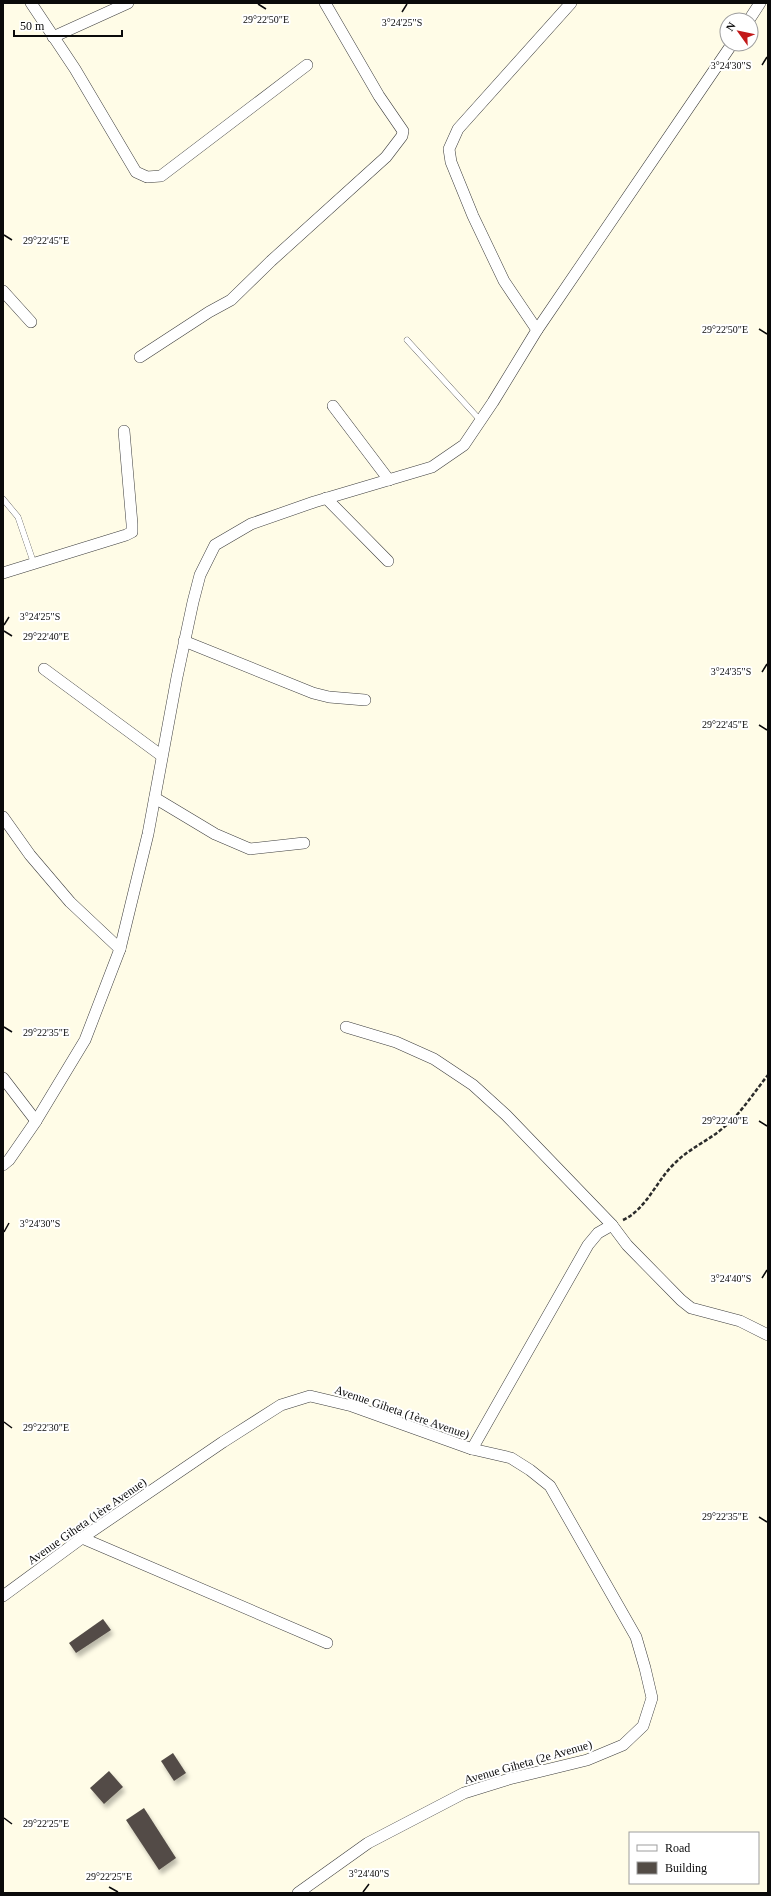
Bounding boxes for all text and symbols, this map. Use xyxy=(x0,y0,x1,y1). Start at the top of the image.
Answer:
scale bar xyxy=(14,12,122,38)
north arrow xyxy=(719,12,759,52)
text: 29°22'50"E xyxy=(243,14,289,25)
text: 3°24'25"S xyxy=(382,17,422,28)
text: 50 m xyxy=(20,19,45,33)
text: N xyxy=(723,20,738,33)
text: 3°24'30"S xyxy=(711,60,751,71)
text: 29°22'45"E xyxy=(23,235,69,246)
text: 29°22'50"E xyxy=(702,324,748,335)
text: 3°24'25"S xyxy=(20,611,60,622)
text: 29°22'40"E xyxy=(23,631,69,642)
text: 3°24'35"S xyxy=(711,666,751,677)
text: 29°22'45"E xyxy=(702,719,748,730)
text: 29°22'35"E xyxy=(23,1027,69,1038)
text: 29°22'40"E xyxy=(702,1115,748,1126)
text: 3°24'30"S xyxy=(20,1218,60,1229)
text: 3°24'40"S xyxy=(711,1273,751,1284)
street label: Avenue Giheta (1ère Avenue) xyxy=(333,1382,471,1442)
text: 29°22'30"E xyxy=(23,1422,69,1433)
street label: Avenue Giheta (1ère Avenue) xyxy=(25,1475,149,1567)
text: 29°22'35"E xyxy=(702,1511,748,1522)
street label: Avenue Giheta (2e Avenue) xyxy=(462,1737,594,1787)
text: 29°22'25"E xyxy=(23,1818,69,1829)
legend xyxy=(629,1832,759,1884)
text: Road xyxy=(665,1841,690,1855)
text: Building xyxy=(665,1861,707,1875)
text: 3°24'40"S xyxy=(349,1868,389,1879)
text: 29°22'25"E xyxy=(86,1871,132,1882)

